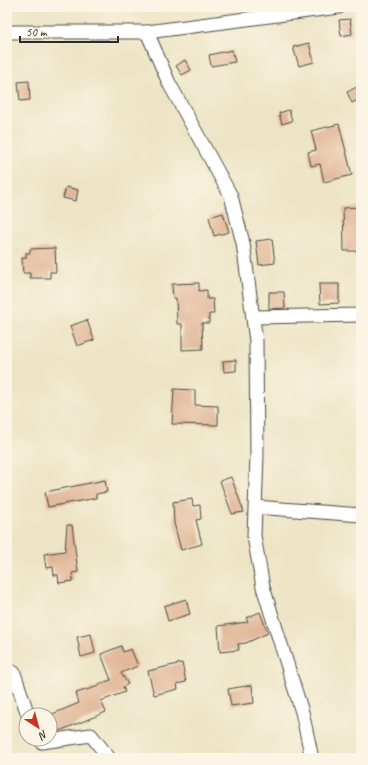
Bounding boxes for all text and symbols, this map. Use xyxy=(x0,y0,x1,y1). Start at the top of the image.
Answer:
scale bar xyxy=(20,18,118,44)
text: 50 m xyxy=(26,24,48,40)
north arrow xyxy=(18,707,58,747)
text: N xyxy=(35,727,51,744)

